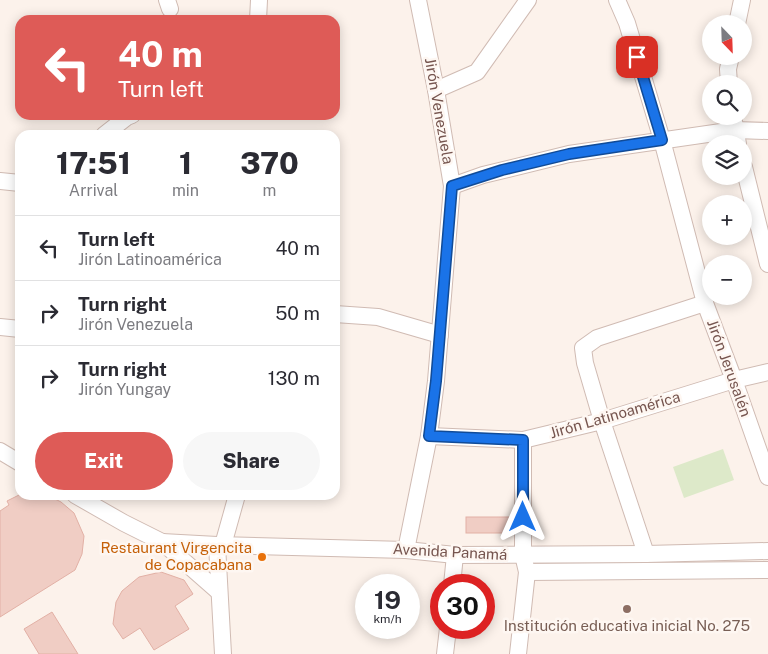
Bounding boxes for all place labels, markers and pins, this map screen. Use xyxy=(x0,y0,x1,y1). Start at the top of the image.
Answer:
pin xyxy=(616,36,658,78)
place label: Restaurant Virgencita de Copacabana xyxy=(100,539,252,573)
marker: Restaurant Virgencita de Copacabana xyxy=(256,551,268,563)
marker: Institución educativa inicial No. 275 xyxy=(621,603,633,615)
place label: Institución educativa inicial No. 275 xyxy=(504,617,750,634)

